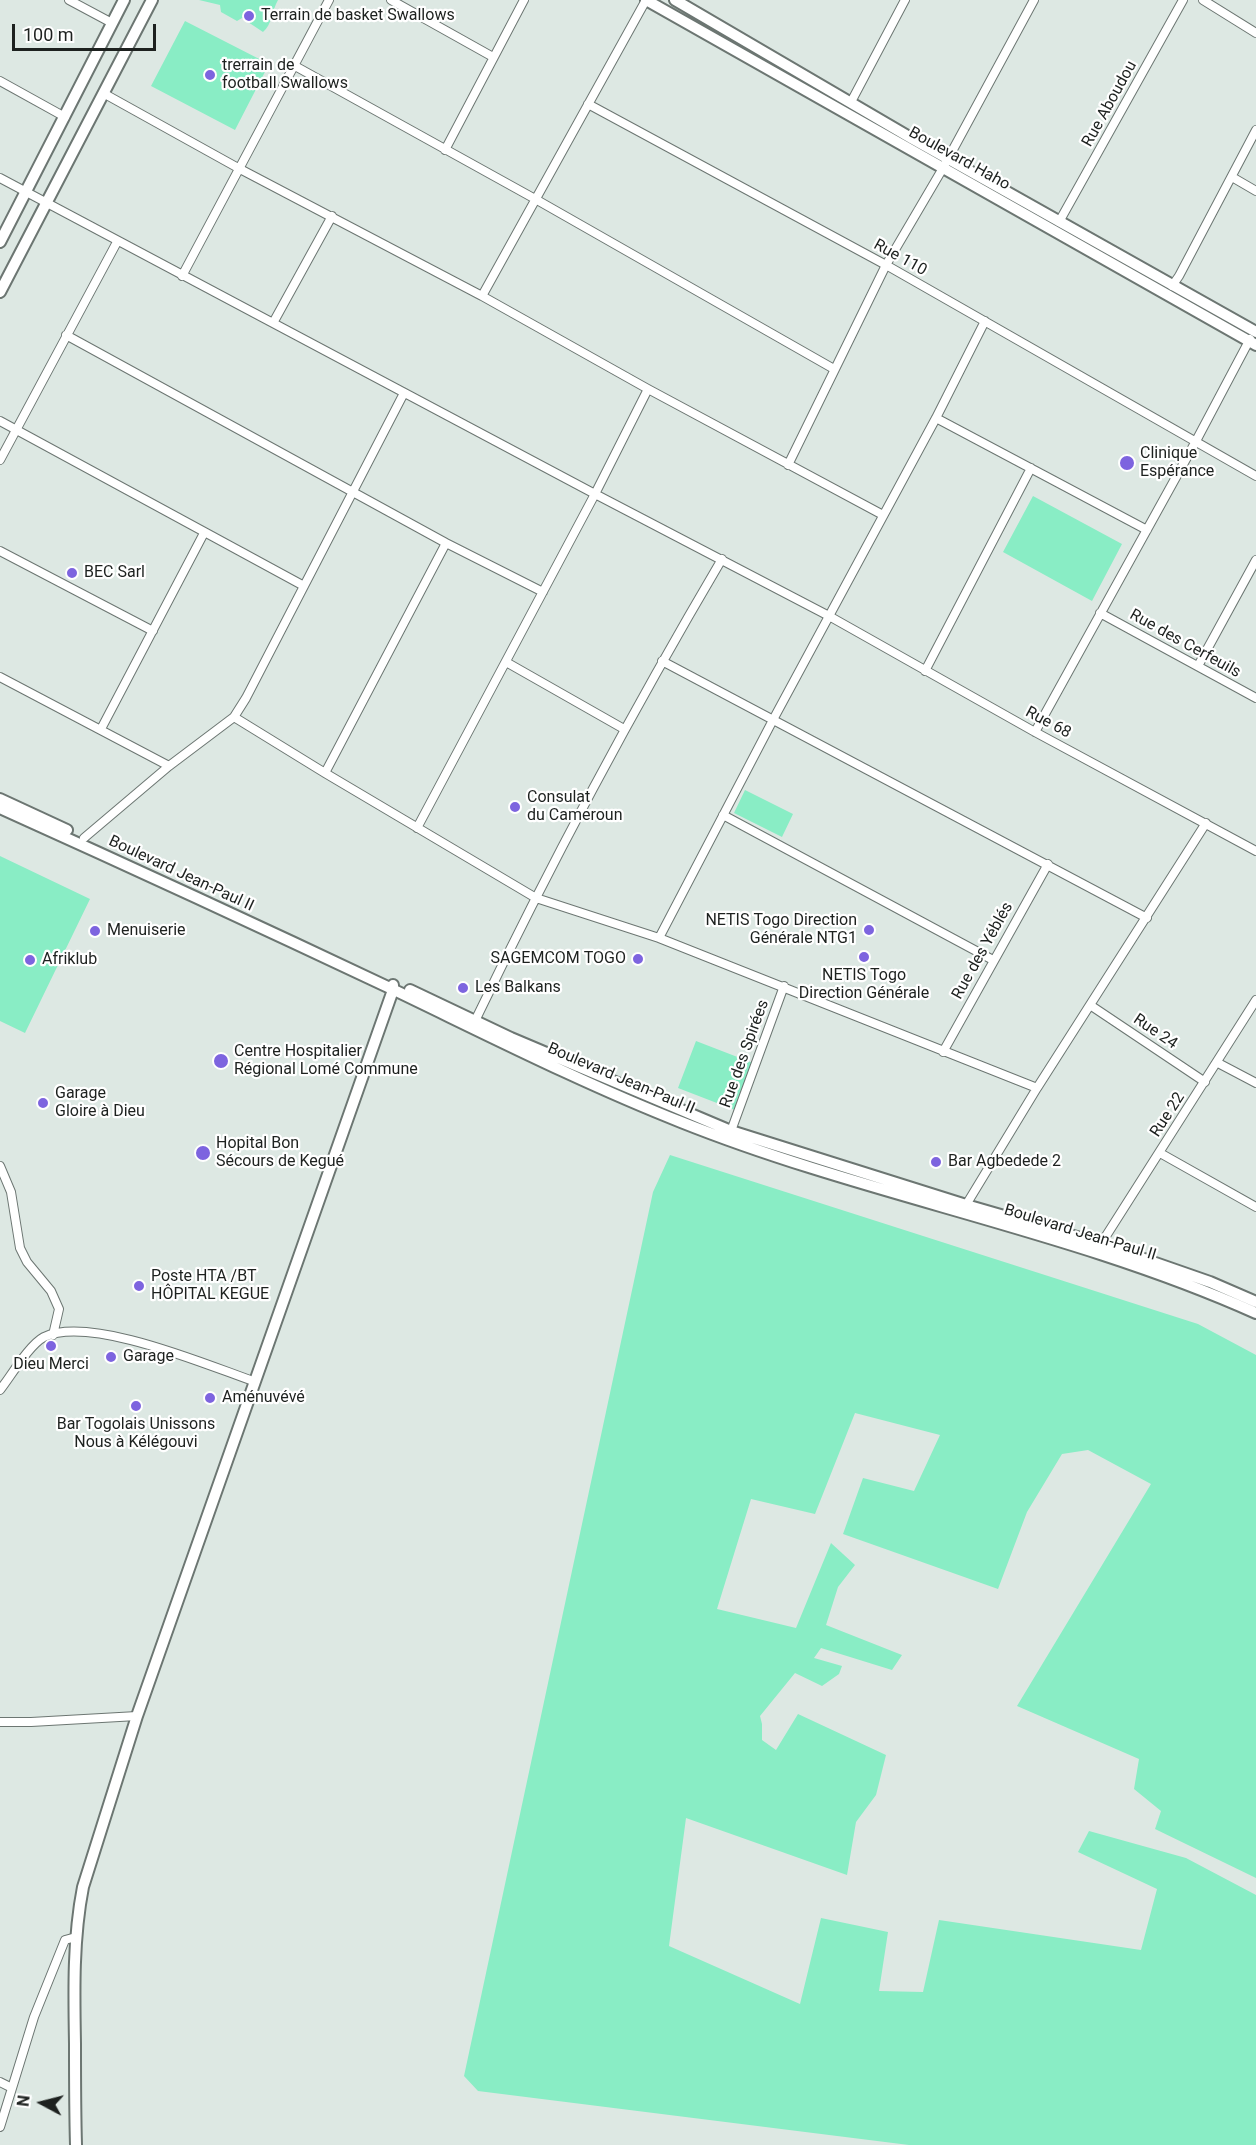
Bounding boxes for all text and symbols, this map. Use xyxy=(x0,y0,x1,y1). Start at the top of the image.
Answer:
place label: Terrain de basket Swallows xyxy=(261,6,455,26)
marker: Terrain de basket Swallows xyxy=(242,9,256,23)
scale bar xyxy=(15,12,159,50)
text: 100 m xyxy=(23,24,74,45)
place label: trerrain de football Swallows xyxy=(222,56,348,94)
street label: Rue Aboudou xyxy=(1078,58,1142,150)
marker: trerrain de football Swallows xyxy=(203,68,217,82)
street label: Boulevard Haho xyxy=(905,123,1013,195)
street label: Rue 110 xyxy=(870,236,930,280)
place label: Clinique Espérance xyxy=(1140,444,1214,482)
marker: Clinique Espérance xyxy=(1118,454,1136,472)
place label: BEC Sarl xyxy=(84,563,145,583)
marker: BEC Sarl xyxy=(65,566,79,580)
street label: Rue des Cerfeuils xyxy=(1126,606,1244,682)
street label: Rue 68 xyxy=(1022,703,1074,743)
place label: Consulat du Cameroun xyxy=(527,788,622,826)
marker: Consulat du Cameroun xyxy=(508,800,522,814)
street label: Boulevard Jean-Paul II xyxy=(105,832,257,916)
street label: Rue des Yéblés xyxy=(948,899,1018,1003)
place label: NETIS Togo Direction Générale NTG1 xyxy=(705,911,857,949)
place label: Menuiserie xyxy=(107,921,186,941)
marker: NETIS Togo Direction Générale NTG1 xyxy=(862,923,876,937)
marker: Menuiserie xyxy=(88,924,102,938)
place label: SAGEMCOM TOGO xyxy=(491,949,626,969)
place label: Afriklub xyxy=(42,950,97,970)
marker: NETIS Togo Direction Générale xyxy=(857,950,871,964)
marker: SAGEMCOM TOGO xyxy=(631,952,645,966)
marker: Afriklub xyxy=(23,953,37,967)
place label: NETIS Togo Direction Générale xyxy=(799,966,929,1004)
place label: Les Balkans xyxy=(475,978,561,998)
marker: Les Balkans xyxy=(456,981,470,995)
street label: Rue des Spirées xyxy=(717,997,773,1111)
street label: Rue 24 xyxy=(1129,1010,1181,1054)
street label: Boulevard Jean-Paul II xyxy=(544,1039,698,1119)
place label: Centre Hospitalier Régional Lomé Commune xyxy=(234,1042,418,1080)
marker: Centre Hospitalier Régional Lomé Commune xyxy=(212,1052,230,1070)
place label: Garage Gloire à Dieu xyxy=(55,1084,145,1122)
street label: Rue 22 xyxy=(1147,1089,1189,1141)
marker: Garage Gloire à Dieu xyxy=(36,1096,50,1110)
place label: Hopital Bon Sécours de Kegué xyxy=(216,1134,344,1172)
marker: Hopital Bon Sécours de Kegué xyxy=(194,1144,212,1162)
place label: Bar Agbedede 2 xyxy=(948,1152,1061,1172)
marker: Bar Agbedede 2 xyxy=(929,1155,943,1169)
street label: Boulevard Jean-Paul II xyxy=(1002,1201,1158,1265)
place label: Poste HTA /BT HÔPITAL KEGUE xyxy=(151,1267,269,1305)
marker: Poste HTA /BT HÔPITAL KEGUE xyxy=(132,1279,146,1293)
marker: Dieu Merci xyxy=(44,1339,58,1353)
place label: Garage xyxy=(123,1347,174,1367)
marker: Garage xyxy=(104,1350,118,1364)
place label: Dieu Merci xyxy=(13,1355,89,1375)
place label: Aménuvévé xyxy=(222,1388,305,1408)
marker: Aménuvévé xyxy=(203,1391,217,1405)
marker: Bar Togolais Unissons Nous à Kélégouvi xyxy=(129,1399,143,1413)
place label: Bar Togolais Unissons Nous à Kélégouvi xyxy=(57,1415,215,1453)
north arrow xyxy=(12,2073,72,2133)
text: N xyxy=(14,2094,34,2108)

